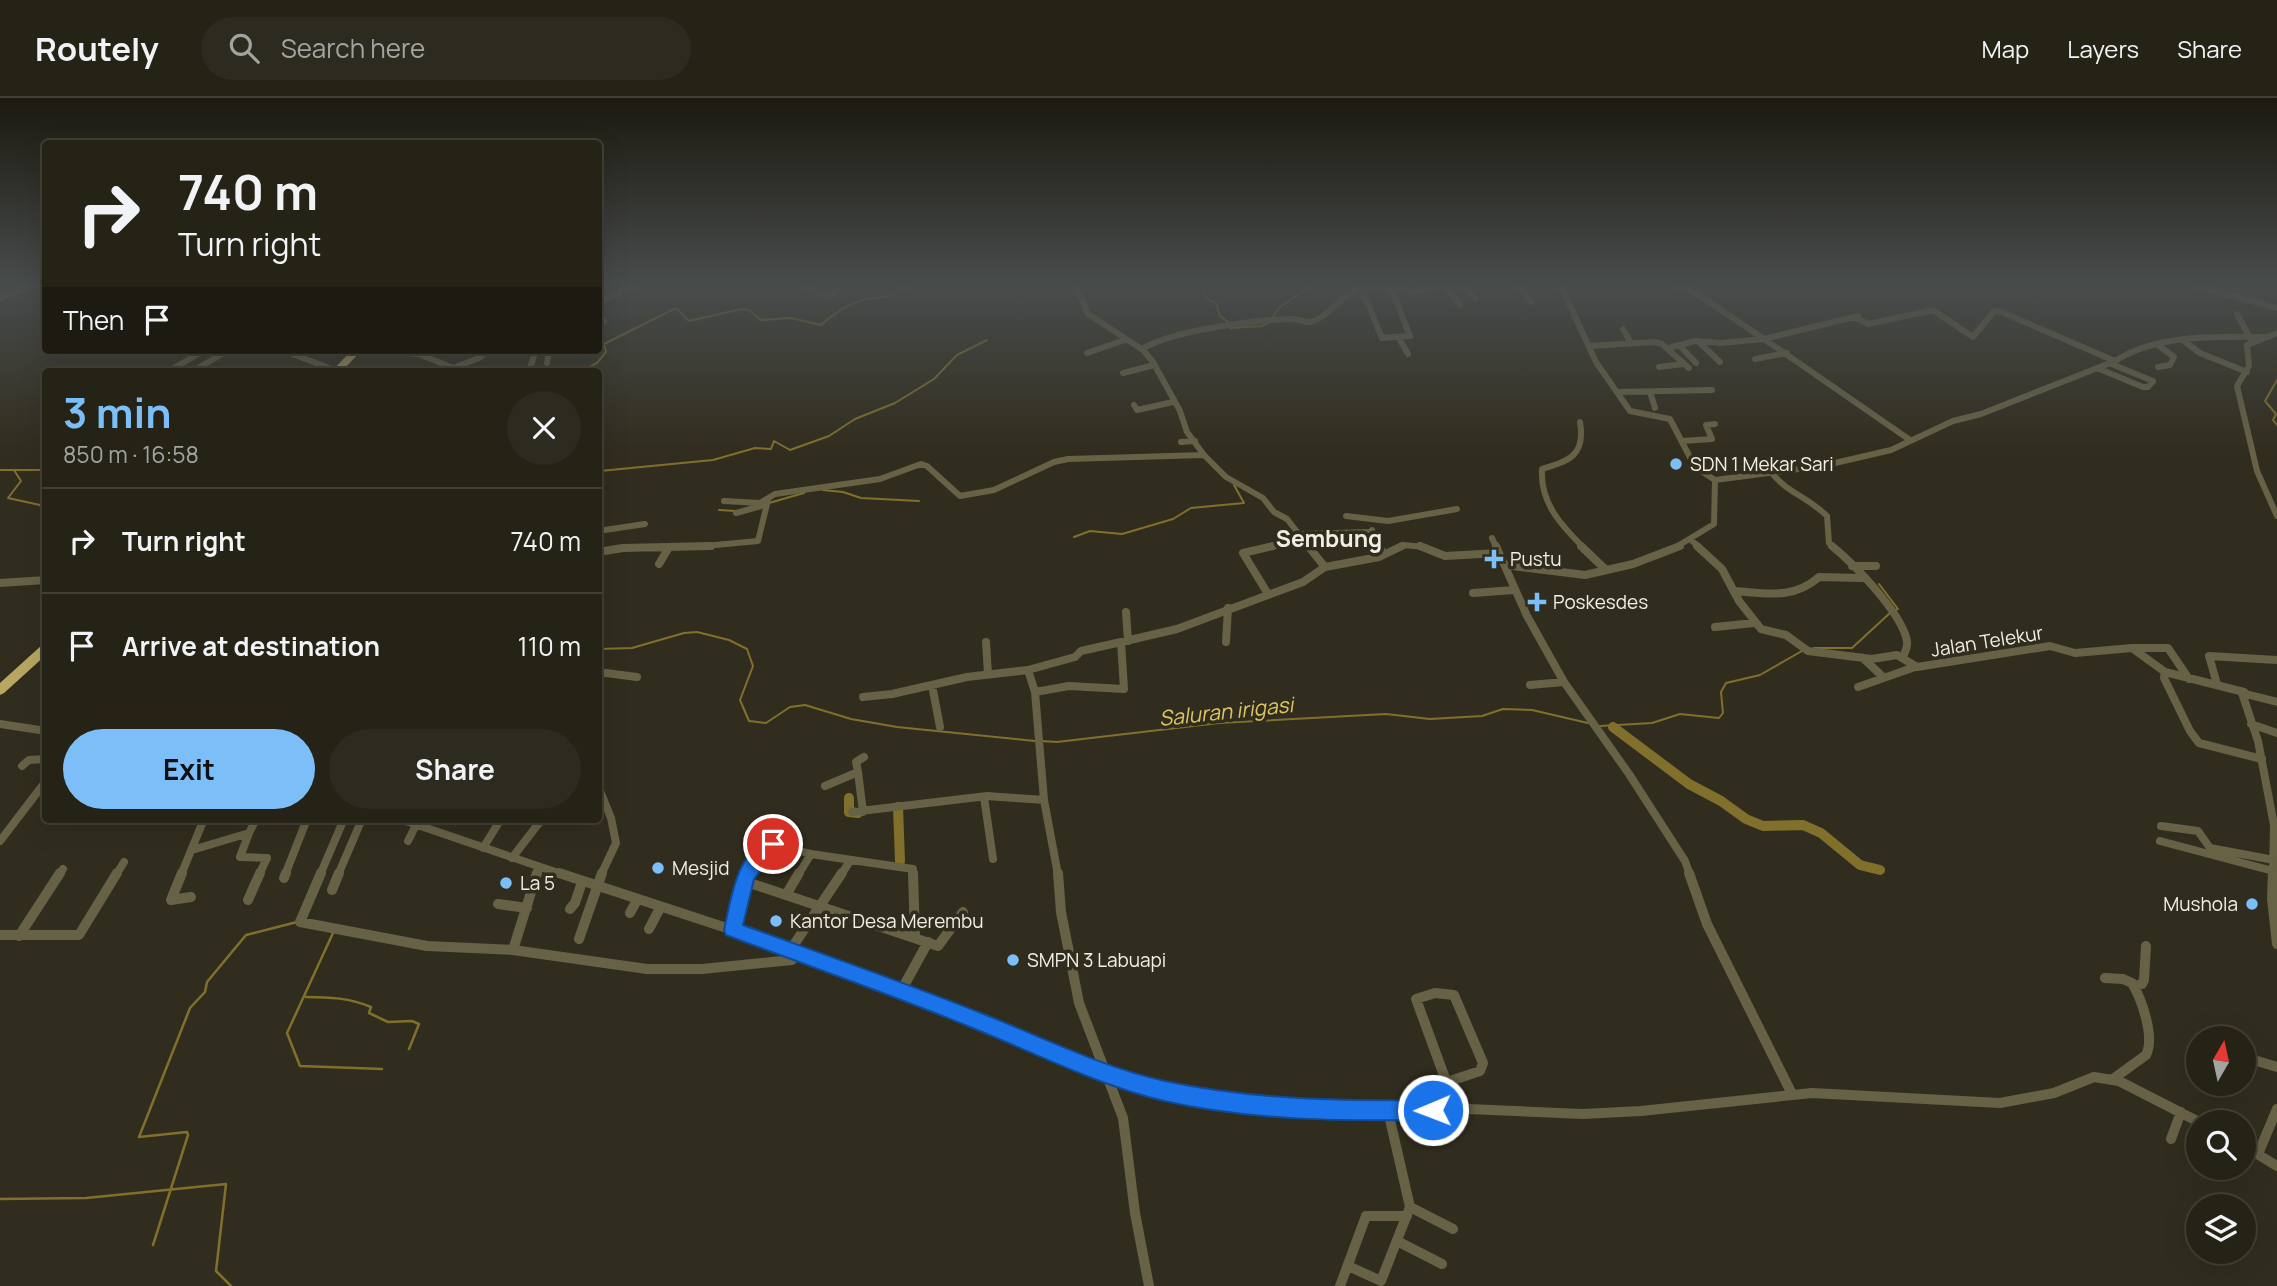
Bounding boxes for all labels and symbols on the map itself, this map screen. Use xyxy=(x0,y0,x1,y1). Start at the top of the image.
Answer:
place label: SDN 1 Mekar Sari xyxy=(1690,451,1834,477)
marker: SDN 1 Mekar Sari xyxy=(1668,456,1684,472)
district label: Sembung xyxy=(1276,522,1382,554)
place label: Pustu xyxy=(1510,546,1562,572)
marker: Pustu xyxy=(1484,549,1504,569)
place label: Poskesdes xyxy=(1553,589,1648,615)
marker: Poskesdes xyxy=(1527,592,1547,612)
street label: Jalan Telekur xyxy=(1929,619,2045,663)
water label: Saluran irigasi xyxy=(1157,690,1298,732)
pin xyxy=(743,814,803,874)
place label: Mesjid xyxy=(672,855,730,881)
marker: Mesjid xyxy=(650,860,666,876)
place label: La 5 xyxy=(520,870,555,896)
marker: La 5 xyxy=(498,875,514,891)
place label: Mushola xyxy=(2163,891,2238,917)
marker: Mushola xyxy=(2244,896,2260,912)
place label: Kantor Desa Merembu xyxy=(790,908,984,934)
marker: Kantor Desa Merembu xyxy=(768,913,784,929)
place label: SMPN 3 Labuapi xyxy=(1027,947,1166,973)
marker: SMPN 3 Labuapi xyxy=(1005,952,1021,968)
north arrow xyxy=(2186,1026,2256,1096)
position arrow xyxy=(1396,1073,1470,1147)

